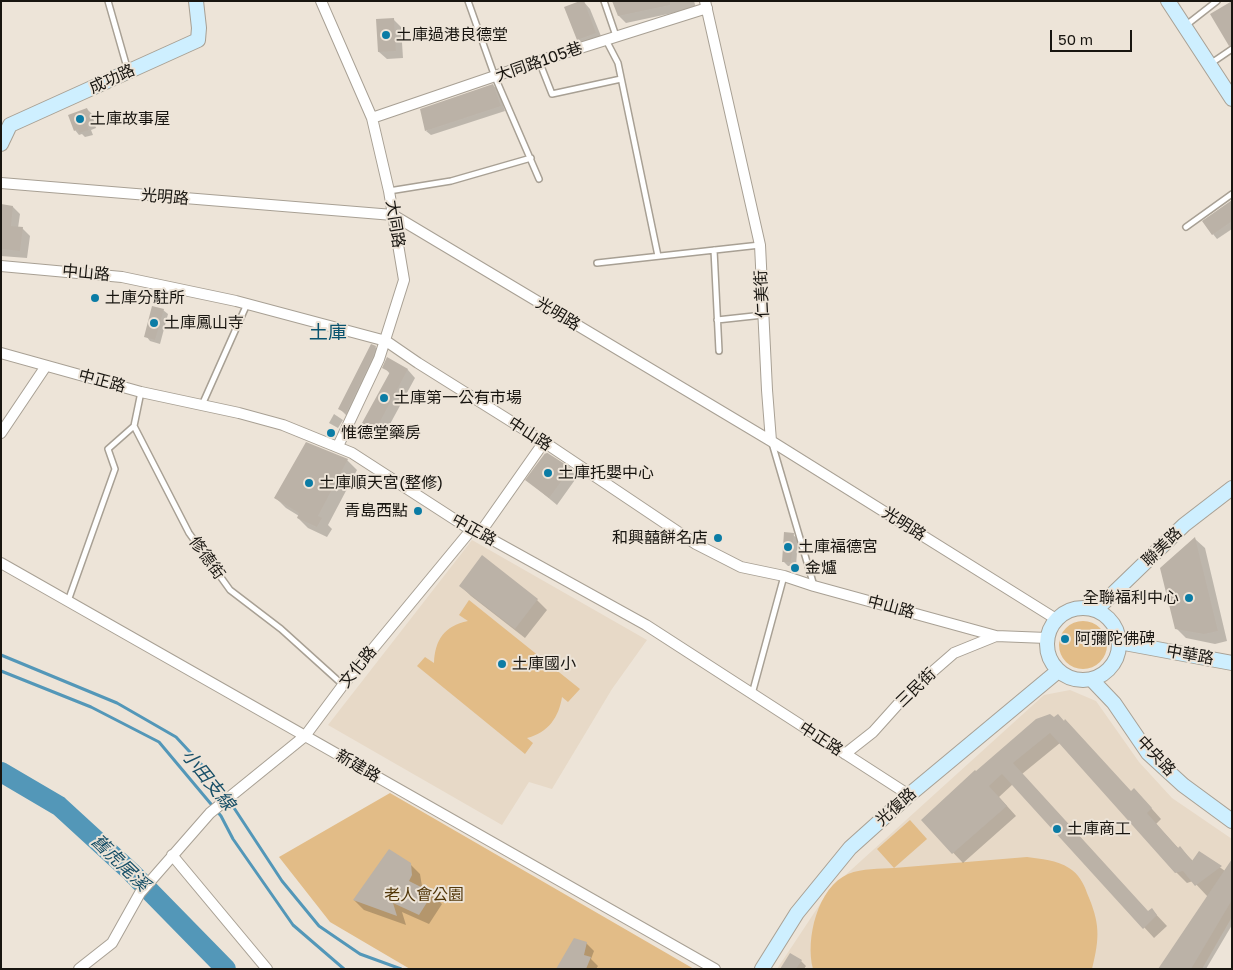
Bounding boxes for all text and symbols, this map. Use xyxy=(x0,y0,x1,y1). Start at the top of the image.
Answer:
scale bar xyxy=(1053,20,1136,52)
place label: 土庫過港良德堂 xyxy=(396,25,508,45)
marker: 土庫過港良德堂 xyxy=(380,29,392,41)
text: 50 m xyxy=(1058,30,1093,48)
street label: 大同路105巷 xyxy=(493,38,585,86)
street label: 成功路 xyxy=(86,60,138,98)
place label: 土庫故事屋 xyxy=(90,109,170,129)
marker: 土庫故事屋 xyxy=(74,113,86,125)
street label: 光明路 xyxy=(140,185,190,209)
street label: 大同路 xyxy=(382,199,408,249)
street label: 中山路 xyxy=(61,261,111,285)
street label: 仁美街 xyxy=(751,270,773,318)
place label: 土庫分駐所 xyxy=(105,288,185,308)
marker: 土庫分駐所 xyxy=(89,292,101,304)
street label: 光明路 xyxy=(532,293,584,335)
place label: 土庫鳳山寺 xyxy=(164,313,244,333)
marker: 土庫鳳山寺 xyxy=(148,317,160,329)
district label: 土庫 xyxy=(309,322,347,344)
street label: 中正路 xyxy=(76,366,128,396)
place label: 土庫第一公有市場 xyxy=(394,388,522,408)
marker: 土庫第一公有市場 xyxy=(378,392,390,404)
street label: 中山路 xyxy=(505,413,555,455)
place label: 惟德堂藥房 xyxy=(341,423,421,443)
marker: 惟德堂藥房 xyxy=(325,427,337,439)
place label: 土庫托嬰中心 xyxy=(558,463,654,483)
marker: 土庫托嬰中心 xyxy=(542,467,554,479)
place label: 土庫順天宮(整修) xyxy=(319,473,443,493)
marker: 土庫順天宮(整修) xyxy=(303,477,315,489)
place label: 青島西點 xyxy=(344,501,408,521)
street label: 光明路 xyxy=(879,503,929,545)
marker: 青島西點 xyxy=(412,505,424,517)
street label: 中正路 xyxy=(448,510,500,550)
street label: 聯美路 xyxy=(1138,523,1186,571)
place label: 和興囍餅名店 xyxy=(612,528,708,548)
marker: 和興囍餅名店 xyxy=(712,532,724,544)
street label: 修德街 xyxy=(185,533,229,583)
place label: 土庫福德宮 xyxy=(798,537,878,557)
marker: 土庫福德宮 xyxy=(782,541,794,553)
place label: 金爐 xyxy=(805,558,837,578)
marker: 金爐 xyxy=(789,562,801,574)
place label: 全聯福利中心 xyxy=(1083,588,1179,608)
street label: 中山路 xyxy=(865,592,917,622)
marker: 全聯福利中心 xyxy=(1183,592,1195,604)
place label: 阿彌陀佛碑 xyxy=(1075,629,1155,649)
marker: 阿彌陀佛碑 xyxy=(1059,633,1071,645)
street label: 中華路 xyxy=(1165,641,1215,669)
street label: 文化路 xyxy=(335,642,381,692)
place label: 土庫國小 xyxy=(512,654,576,674)
marker: 土庫國小 xyxy=(496,658,508,670)
street label: 三民街 xyxy=(892,664,940,712)
street label: 中正路 xyxy=(796,718,846,760)
street label: 中央路 xyxy=(1133,732,1179,780)
water label: 小田支線 xyxy=(177,745,239,815)
street label: 新建路 xyxy=(332,746,384,786)
street label: 光復路 xyxy=(872,784,920,830)
place label: 土庫商工 xyxy=(1067,819,1131,839)
marker: 土庫商工 xyxy=(1051,823,1063,835)
water label: 舊虎尾溪 xyxy=(87,830,153,896)
park label: 老人會公園 xyxy=(384,885,464,905)

